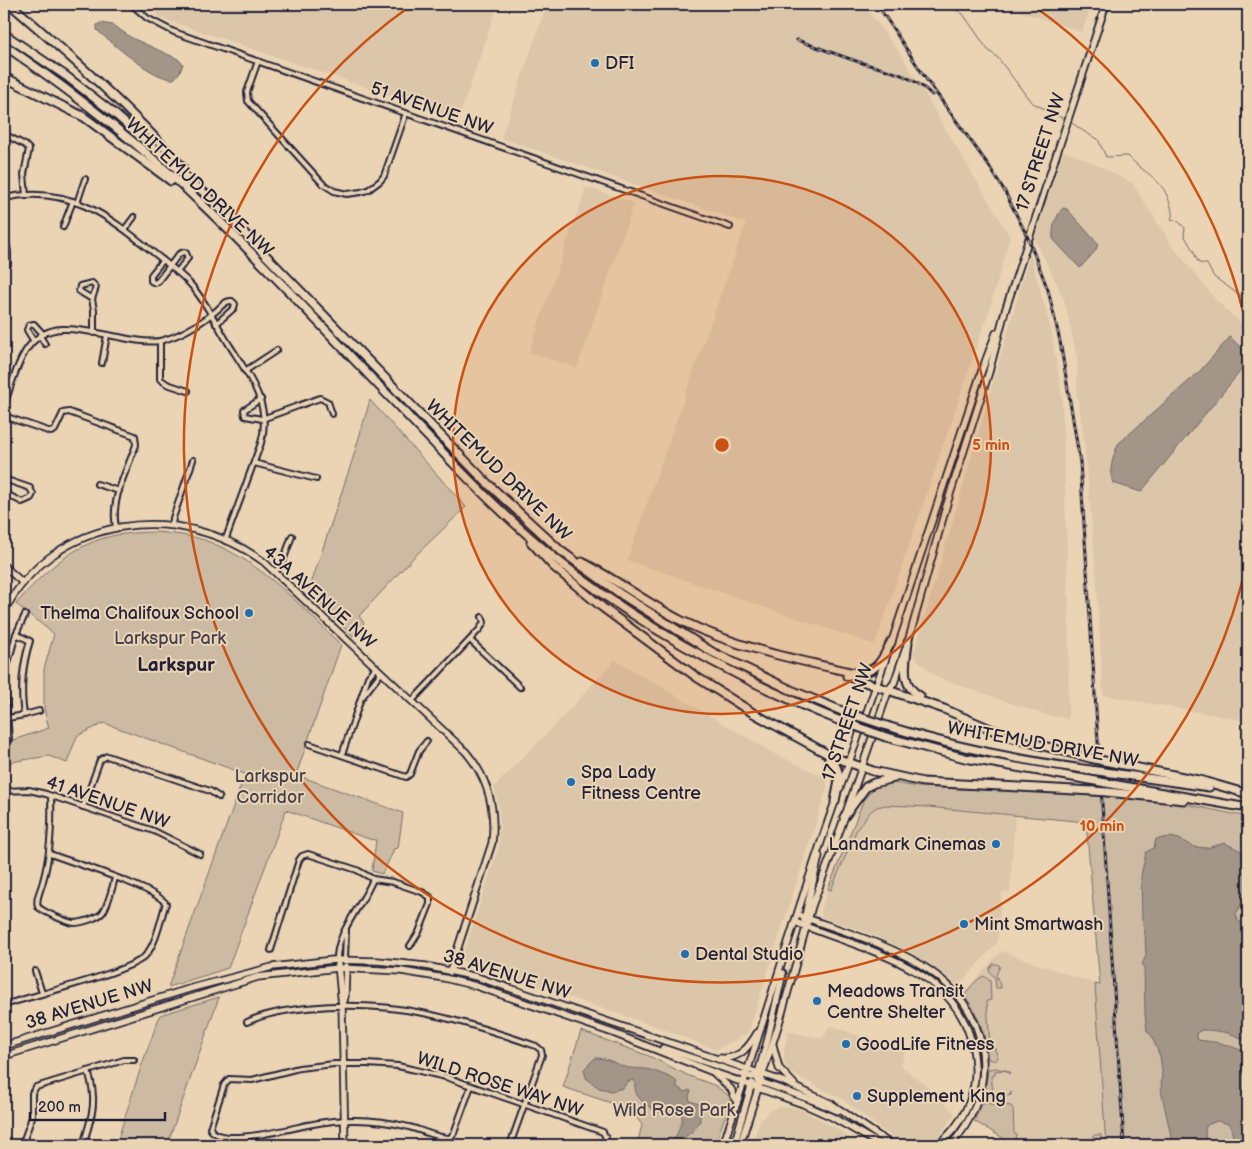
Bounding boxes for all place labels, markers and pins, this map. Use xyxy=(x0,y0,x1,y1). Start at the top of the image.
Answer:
place label: DFI xyxy=(605,53,634,74)
marker: DFI xyxy=(589,57,601,69)
centre of rings xyxy=(713,436,731,454)
place label: Thelma Chalifoux School xyxy=(40,603,239,624)
marker: Thelma Chalifoux School xyxy=(243,607,255,619)
place label: Spa Lady Fitness Centre xyxy=(581,762,701,804)
marker: Spa Lady Fitness Centre xyxy=(565,776,577,788)
place label: Landmark Cinemas xyxy=(828,834,986,855)
marker: Landmark Cinemas xyxy=(990,838,1002,850)
place label: Mint Smartwash xyxy=(974,914,1103,935)
marker: Mint Smartwash xyxy=(958,918,970,930)
place label: Dental Studio xyxy=(695,944,804,965)
marker: Dental Studio xyxy=(679,948,691,960)
place label: Meadows Transit Centre Shelter xyxy=(827,981,965,1023)
marker: Meadows Transit Centre Shelter xyxy=(811,995,823,1007)
place label: GoodLife Fitness xyxy=(856,1034,994,1055)
marker: GoodLife Fitness xyxy=(840,1038,852,1050)
place label: Supplement King xyxy=(867,1086,1006,1107)
marker: Supplement King xyxy=(851,1090,863,1102)

